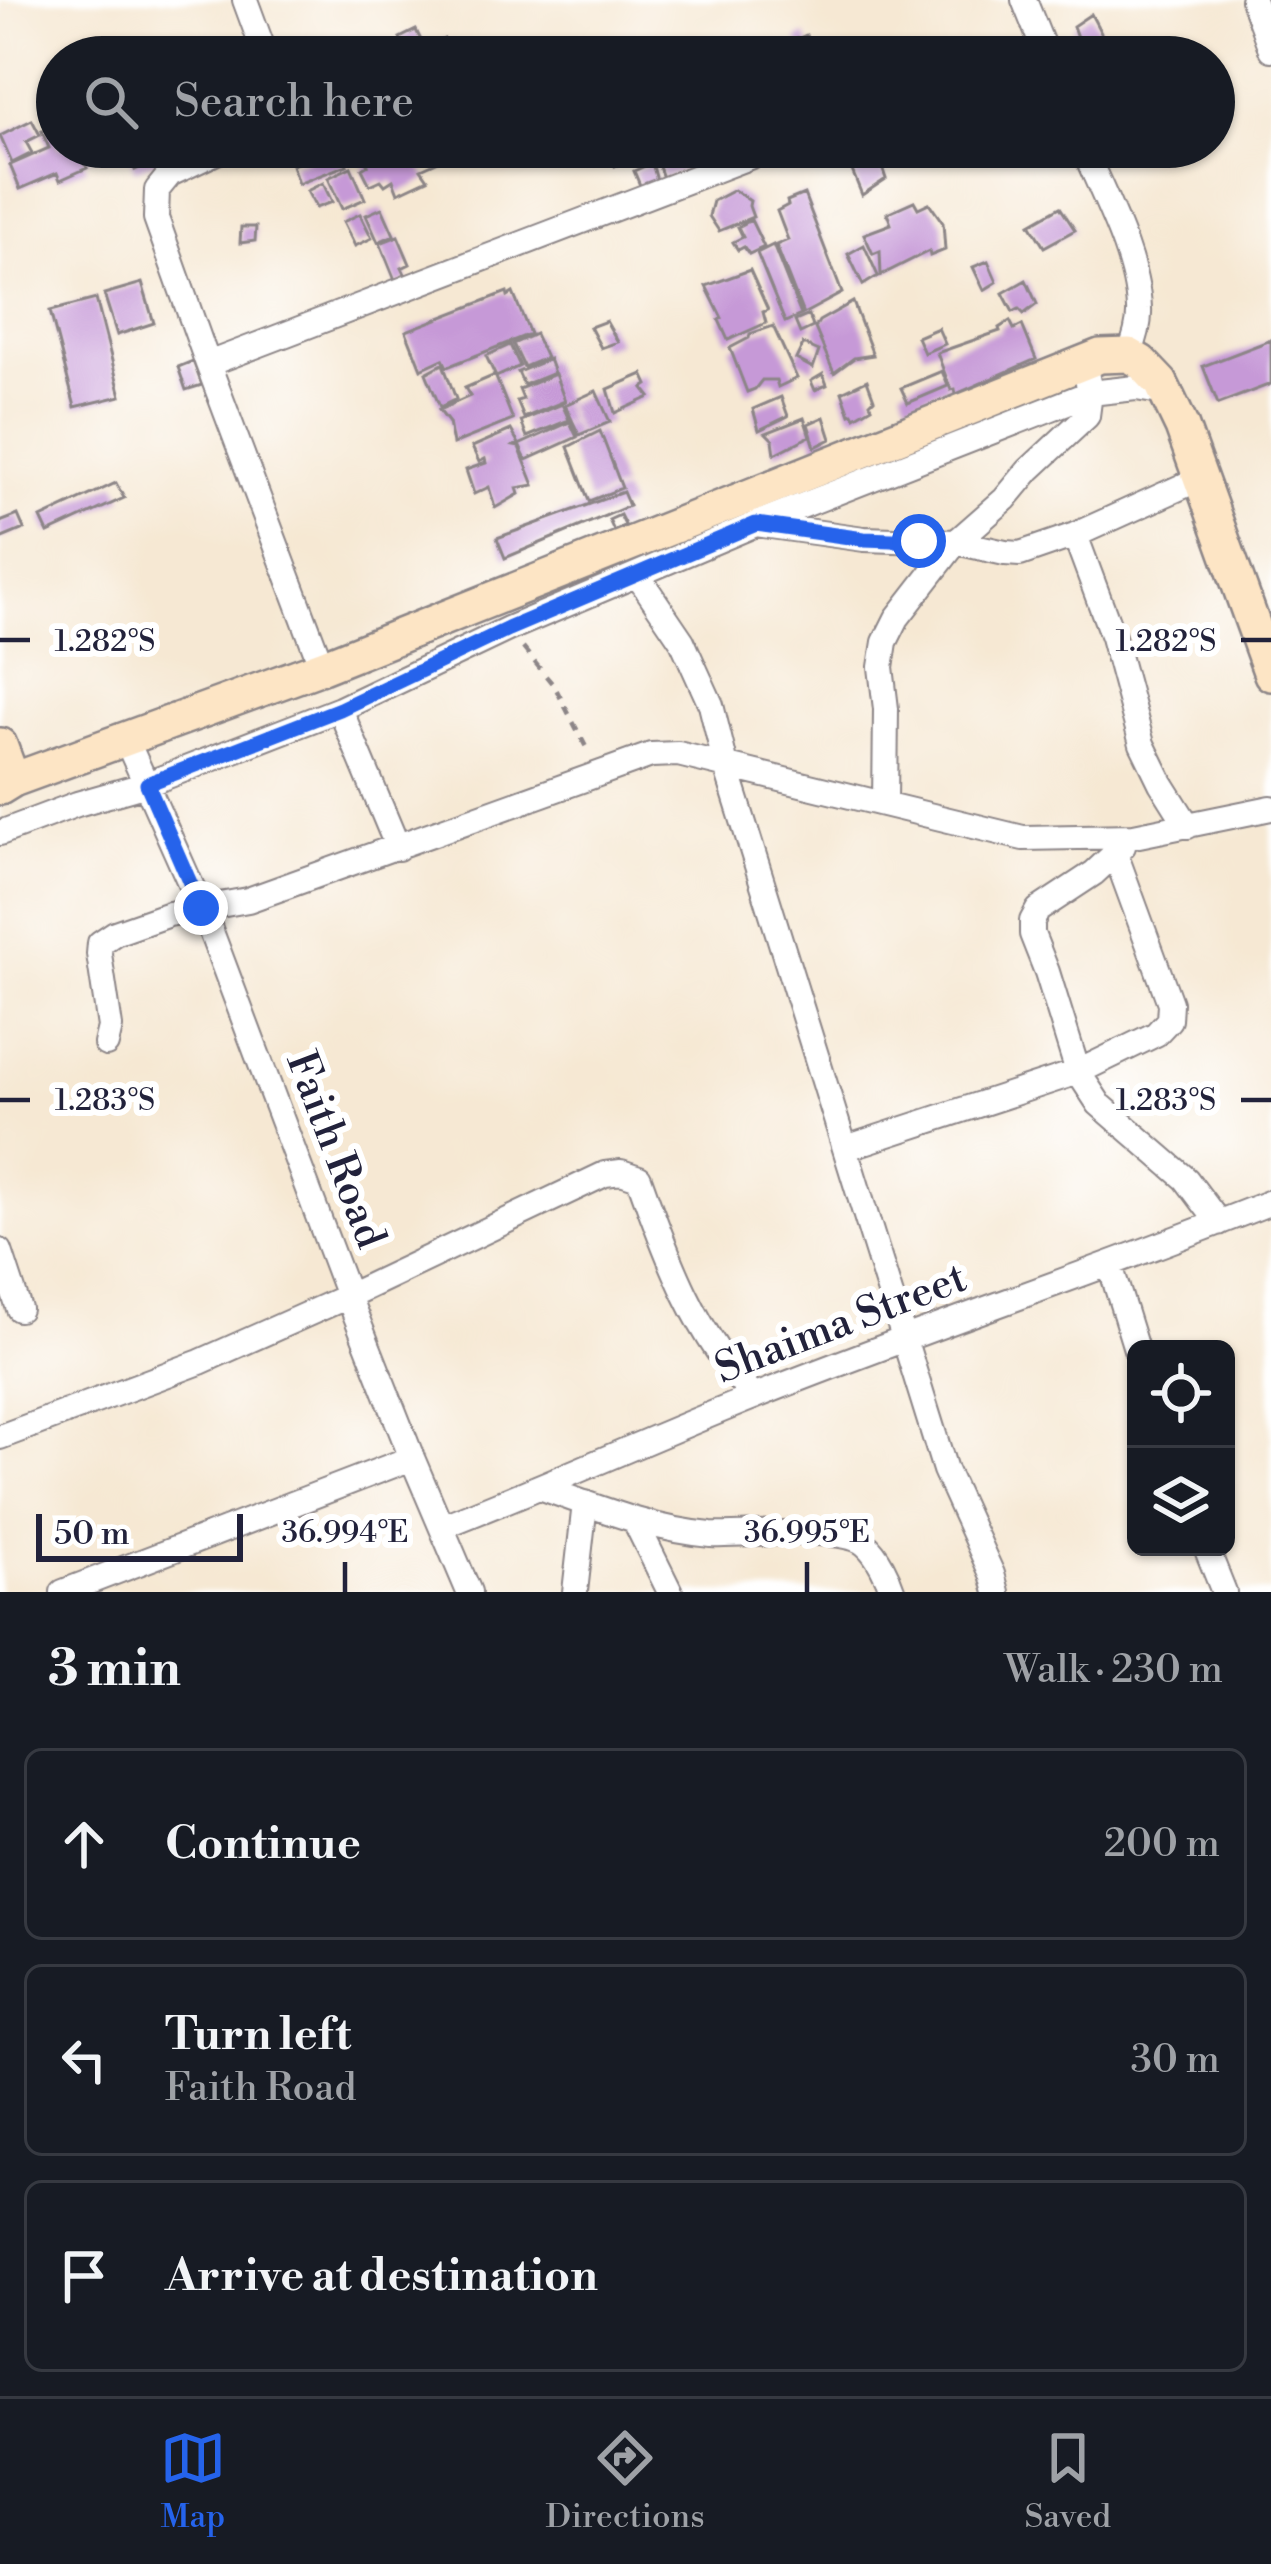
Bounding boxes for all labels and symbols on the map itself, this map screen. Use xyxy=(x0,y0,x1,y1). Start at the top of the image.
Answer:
route start xyxy=(892,514,946,568)
text: 1.282°S xyxy=(55,623,155,661)
text: 1.282°S xyxy=(1116,623,1216,661)
route end xyxy=(174,881,228,935)
street label: Faith Road xyxy=(273,1044,397,1256)
text: 1.283°S xyxy=(55,1082,155,1120)
text: 1.283°S xyxy=(1116,1082,1216,1120)
street label: Shaima Street xyxy=(708,1252,974,1396)
scale bar xyxy=(36,1508,243,1561)
text: 36.994°E xyxy=(281,1514,409,1552)
text: 36.995°E xyxy=(744,1514,870,1552)

